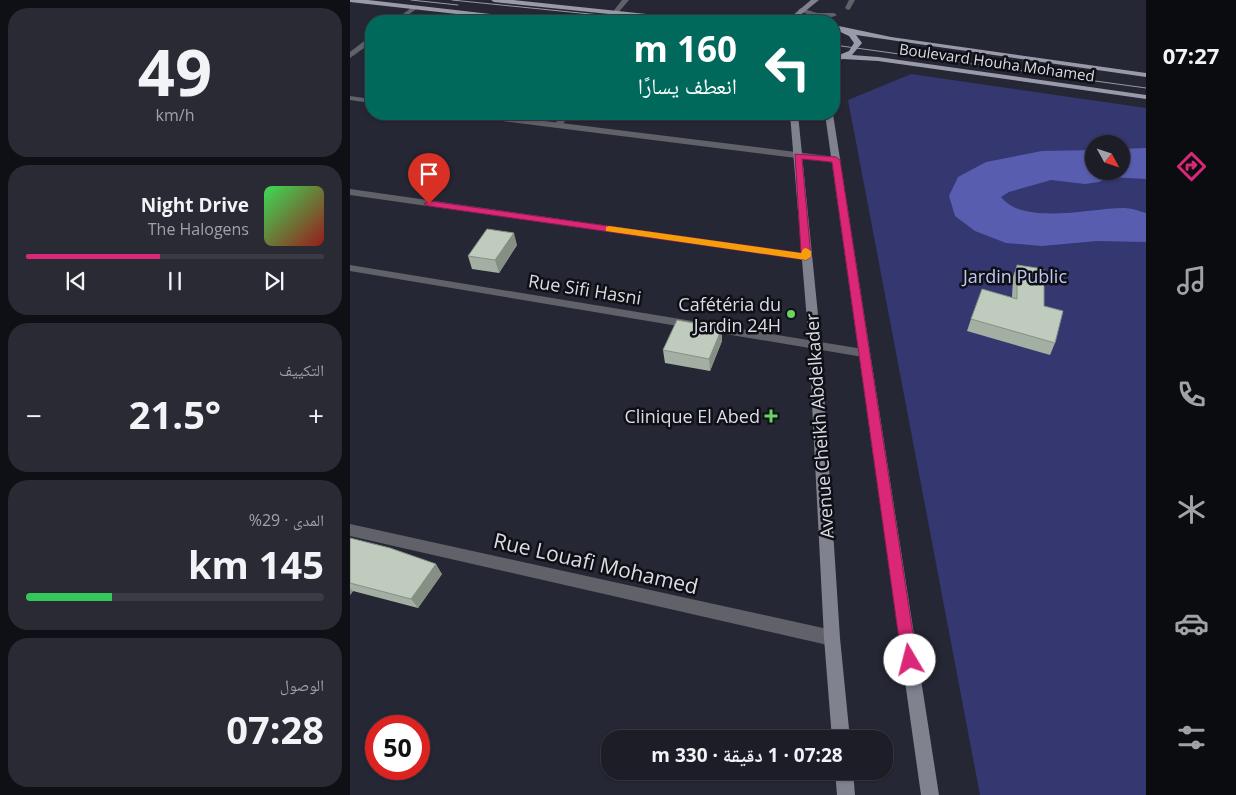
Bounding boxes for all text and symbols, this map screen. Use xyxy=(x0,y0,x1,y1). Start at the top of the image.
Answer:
text: 160 m xyxy=(633,25,737,72)
text: 49 xyxy=(138,27,212,115)
icon: left xyxy=(755,35,820,100)
street label: Boulevard Houha Mohamed xyxy=(898,38,1096,86)
text: 07:27 xyxy=(1163,40,1219,70)
text: انعطف يسارًا xyxy=(638,70,737,100)
text: km/h xyxy=(156,104,194,126)
north arrow xyxy=(1085,135,1130,180)
map controls xyxy=(1085,135,1130,180)
icon: directions xyxy=(1174,149,1209,184)
pin xyxy=(408,153,450,204)
icon: arrive xyxy=(415,160,443,188)
text: Night Drive xyxy=(141,192,249,218)
text: The Halogens xyxy=(148,218,249,240)
icon: music xyxy=(1174,263,1209,298)
park label: Jardin Public xyxy=(961,264,1067,288)
icon: previous xyxy=(62,267,90,295)
icon: pause xyxy=(161,267,189,295)
icon: next xyxy=(260,267,288,295)
street label: Rue Sifi Hasni xyxy=(527,268,643,310)
place label: Cafétéria du Jardin 24H xyxy=(678,292,781,337)
marker: Cafétéria du Jardin 24H xyxy=(785,308,797,320)
street label: Avenue Cheikh Abdelkader xyxy=(799,312,839,539)
text: التكييف xyxy=(279,359,324,381)
icon: phone xyxy=(1174,377,1209,412)
text: 21.5° xyxy=(129,388,221,440)
text: − xyxy=(26,396,42,434)
text: + xyxy=(308,396,324,434)
place label: Clinique El Abed xyxy=(624,404,760,428)
marker: Clinique El Abed xyxy=(764,409,778,423)
icon: climate xyxy=(1174,492,1209,527)
text: المدى · 29% xyxy=(249,509,324,531)
street label: Rue Louafi Mohamed xyxy=(491,526,701,600)
text: 145 km xyxy=(188,538,324,590)
icon: car xyxy=(1174,606,1209,641)
position arrow xyxy=(883,633,935,685)
text: الوصول xyxy=(280,674,324,696)
text: 07:28 xyxy=(226,703,324,755)
speed limit sign: 50 xyxy=(365,715,430,780)
icon: filters xyxy=(1174,720,1209,755)
text: 07:28 · 1 دقيقة · 330 m xyxy=(651,742,843,768)

